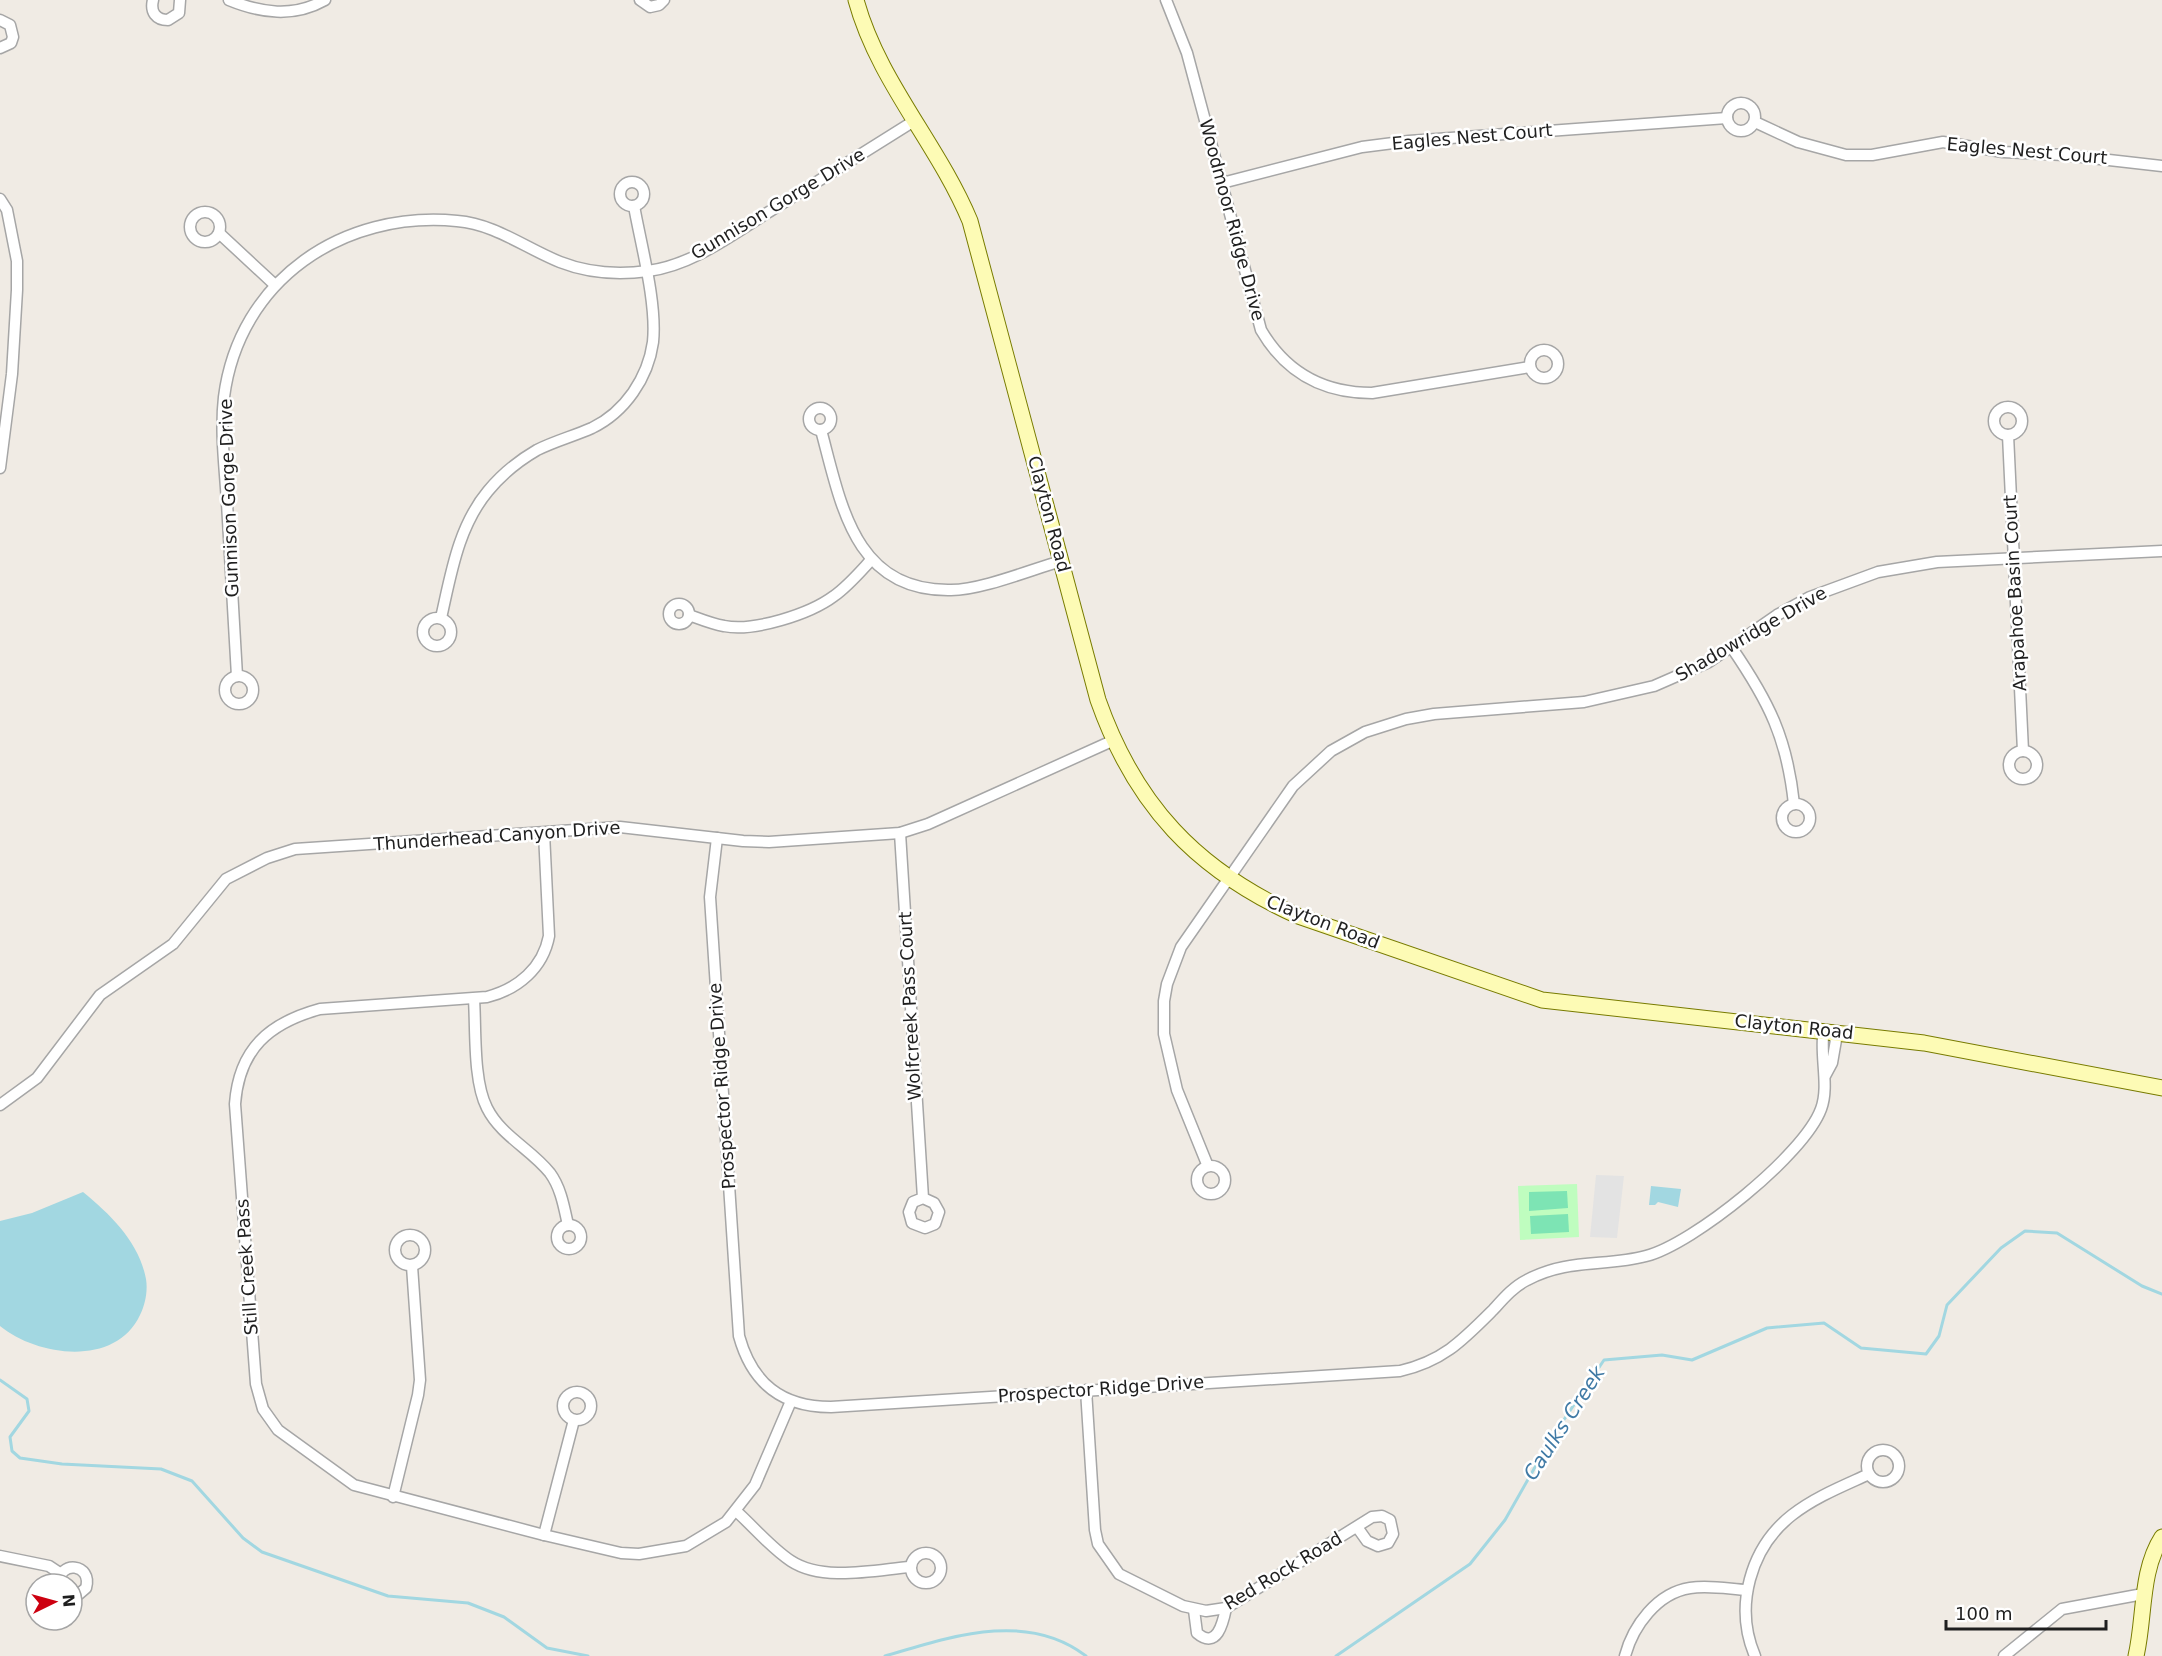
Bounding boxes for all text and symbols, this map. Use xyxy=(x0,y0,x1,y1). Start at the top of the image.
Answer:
street label: Woodmoor Ridge Drive xyxy=(1195,117,1270,323)
street label: Eagles Nest Court xyxy=(1391,119,1553,154)
street label: Eagles Nest Court xyxy=(1946,133,2108,168)
street label: Gunnison Gorge Drive xyxy=(687,143,868,264)
street label: Gunnison Gorge Drive xyxy=(215,398,242,598)
street label: Clayton Road xyxy=(1024,453,1075,574)
street label: Arapahoe Basin Court xyxy=(1999,494,2030,692)
street label: Shadowridge Drive xyxy=(1671,582,1830,685)
street label: Thunderhead Canyon Drive xyxy=(372,816,621,855)
street label: Clayton Road xyxy=(1264,890,1383,953)
street label: Wolfcreek Pass Court xyxy=(894,911,925,1101)
street label: Prospector Ridge Drive xyxy=(704,982,739,1190)
street label: Clayton Road xyxy=(1733,1010,1855,1043)
street label: Still Creek Pass xyxy=(231,1198,262,1336)
water label: Caulks Creek xyxy=(1518,1360,1611,1485)
street label: Prospector Ridge Drive xyxy=(997,1371,1205,1406)
street label: Red Rock Road xyxy=(1220,1527,1346,1614)
north arrow xyxy=(24,1572,84,1632)
text: N xyxy=(58,1593,78,1608)
scale bar xyxy=(1946,1593,2106,1631)
text: 100 m xyxy=(1955,1603,2013,1624)

